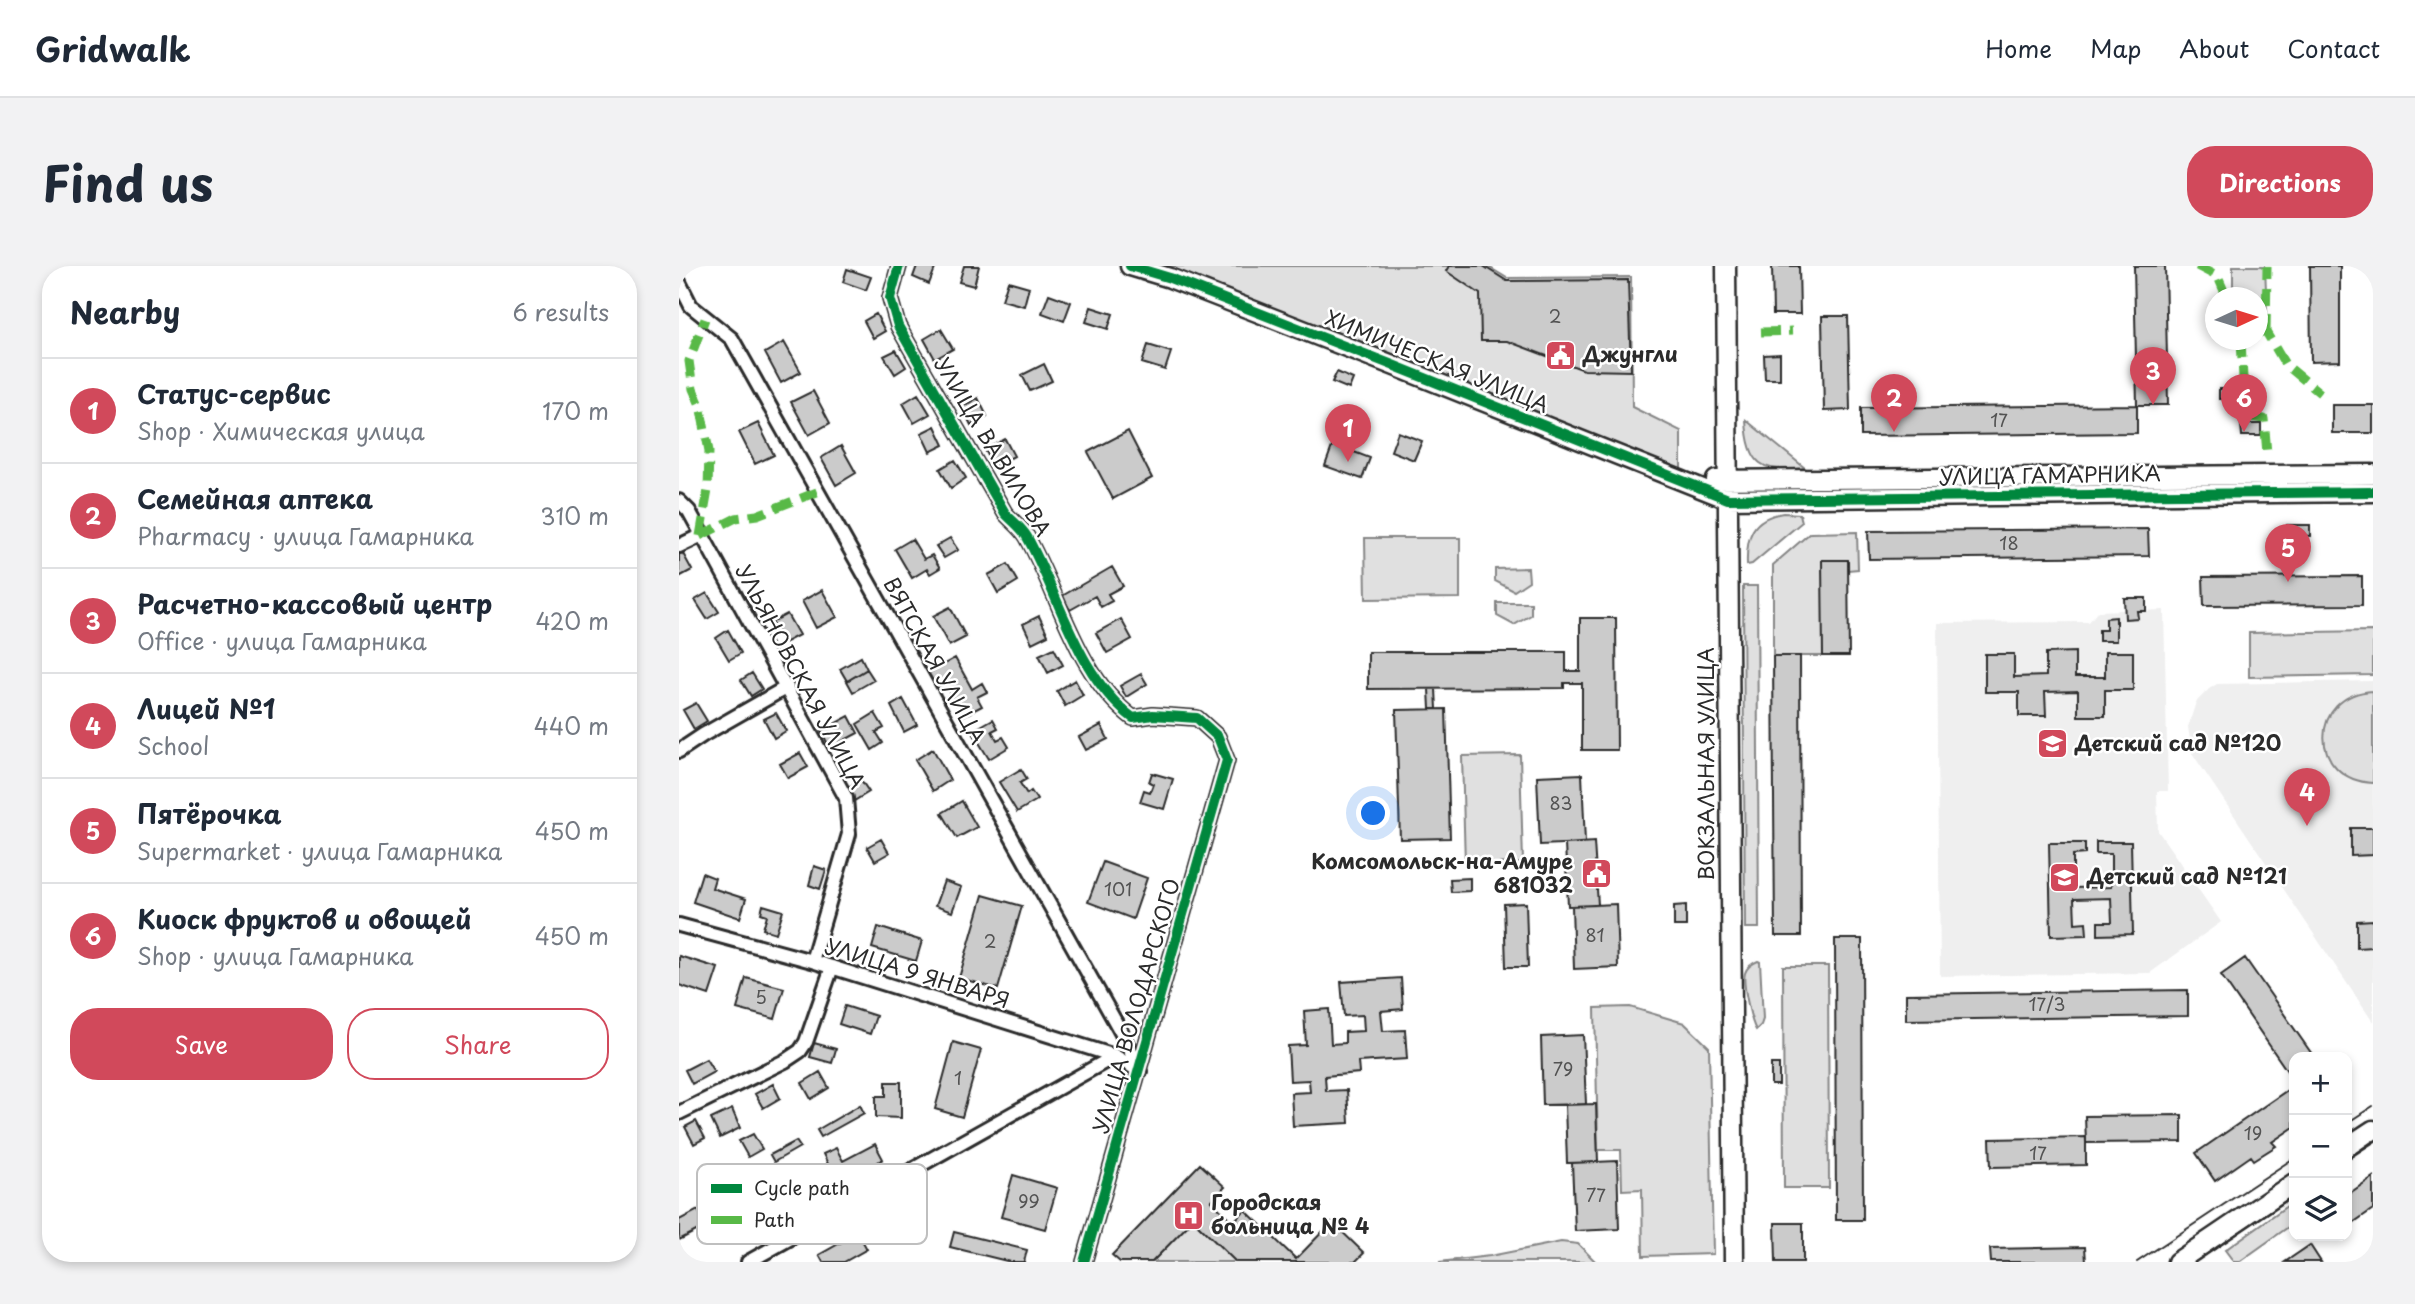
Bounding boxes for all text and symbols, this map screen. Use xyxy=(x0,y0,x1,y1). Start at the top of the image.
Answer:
text: Gridwalk xyxy=(35,23,191,73)
text: Home xyxy=(1985,30,2052,66)
text: Map xyxy=(2090,30,2141,66)
text: About xyxy=(2179,30,2249,66)
text: Contact xyxy=(2287,30,2380,66)
text: Find us xyxy=(42,145,213,219)
button: Directions xyxy=(2187,146,2373,218)
north arrow xyxy=(2205,287,2268,350)
text: Nearby xyxy=(70,289,180,334)
text: 6 results xyxy=(513,294,609,329)
street label: ХИМИЧЕСКАЯ УЛИЦА xyxy=(1321,301,1554,420)
house number: 2 xyxy=(1549,302,1561,329)
place label: Джунгли xyxy=(1582,337,1678,369)
public building icon: Джунгли xyxy=(1543,338,1577,372)
pin: 3 xyxy=(2130,347,2176,405)
street label: УЛИЦА ВАВИЛОВА xyxy=(927,350,1060,542)
text: Статус-сервис xyxy=(137,374,331,413)
pin: 2 xyxy=(1871,374,1917,432)
pin: 6 xyxy=(2221,374,2267,432)
text: 1 xyxy=(88,393,99,428)
text: 170 m xyxy=(542,393,609,428)
pin: 1 xyxy=(1325,404,1371,462)
house number: 17 xyxy=(1990,406,2008,433)
text: Shop · Химическая улица xyxy=(137,413,425,448)
street label: УЛИЦА ГАМАРНИКА xyxy=(1939,456,2161,492)
text: Семейная аптека xyxy=(137,479,373,518)
text: 2 xyxy=(85,498,101,533)
text: 310 m xyxy=(540,498,609,533)
text: Pharmacy · улица Гамарника xyxy=(137,518,474,553)
pin: 5 xyxy=(2265,524,2311,582)
house number: 18 xyxy=(1999,529,2019,556)
street label: УЛЬЯНОВСКАЯ УЛИЦА xyxy=(729,558,875,794)
street label: ВЯТСКАЯ УЛИЦА xyxy=(877,571,995,749)
text: Расчетно-кассовый центр xyxy=(137,584,492,623)
text: 3 xyxy=(85,603,101,638)
text: 420 m xyxy=(535,603,609,638)
text: Office · улица Гамарника xyxy=(137,623,427,658)
street label: ВОКЗАЛЬНАЯ УЛИЦА xyxy=(1689,647,1721,881)
text: Лицей №1 xyxy=(137,689,275,728)
text: 4 xyxy=(85,708,101,743)
text: 440 m xyxy=(534,708,609,743)
place label: Детский сад №120 xyxy=(2074,726,2281,758)
school or university icon: Детский сад №120 xyxy=(2035,727,2069,761)
text: School xyxy=(137,728,209,763)
pin: 4 xyxy=(2284,768,2330,826)
house number: 83 xyxy=(1550,789,1572,816)
text: Пятёрочка xyxy=(137,794,282,833)
your location xyxy=(1356,796,1390,830)
text: 5 xyxy=(86,813,100,848)
text: 450 m xyxy=(535,813,609,848)
text: Supermarket · улица Гамарника xyxy=(137,833,502,868)
place label: Комсомольск-на-Амуре 681032 xyxy=(1311,844,1573,900)
public building icon: Комсомольск-на-Амуре 681032 xyxy=(1579,857,1613,891)
place label: Детский сад №121 xyxy=(2086,859,2287,891)
school or university icon: Детский сад №121 xyxy=(2047,860,2081,894)
street label: УЛИЦА ВОЛОДАРСКОГО xyxy=(1083,874,1187,1137)
house number: 101 xyxy=(1104,875,1132,902)
text: Киоск фруктов и овощей xyxy=(137,899,471,938)
text: 6 xyxy=(85,918,101,953)
text: 450 m xyxy=(535,918,609,953)
house number: 81 xyxy=(1585,921,1605,948)
house number: 2 xyxy=(984,927,996,954)
street label: УЛИЦА 9 ЯНВАРЯ xyxy=(822,929,1014,1015)
text: Shop · улица Гамарника xyxy=(137,938,414,973)
house number: 5 xyxy=(755,983,767,1010)
house number: 17/3 xyxy=(2029,990,2065,1017)
button: Save xyxy=(70,1008,333,1080)
button: Share xyxy=(347,1008,609,1080)
map controls xyxy=(2289,1052,2352,1241)
button: + xyxy=(2289,1052,2352,1115)
house number: 79 xyxy=(1553,1055,1573,1082)
house number: 1 xyxy=(954,1064,962,1091)
button: − xyxy=(2289,1115,2352,1178)
house number: 19 xyxy=(2244,1119,2262,1146)
house number: 17 xyxy=(2029,1139,2047,1166)
legend xyxy=(697,1164,927,1244)
text: Cycle path xyxy=(754,1173,850,1201)
button: layers xyxy=(2289,1178,2352,1241)
house number: 77 xyxy=(1586,1181,1606,1208)
place label: Городская больница № 4 xyxy=(1211,1185,1369,1241)
house number: 99 xyxy=(1018,1187,1040,1214)
hospital icon: Городская больница № 4 xyxy=(1171,1198,1205,1232)
text: Path xyxy=(754,1205,795,1233)

